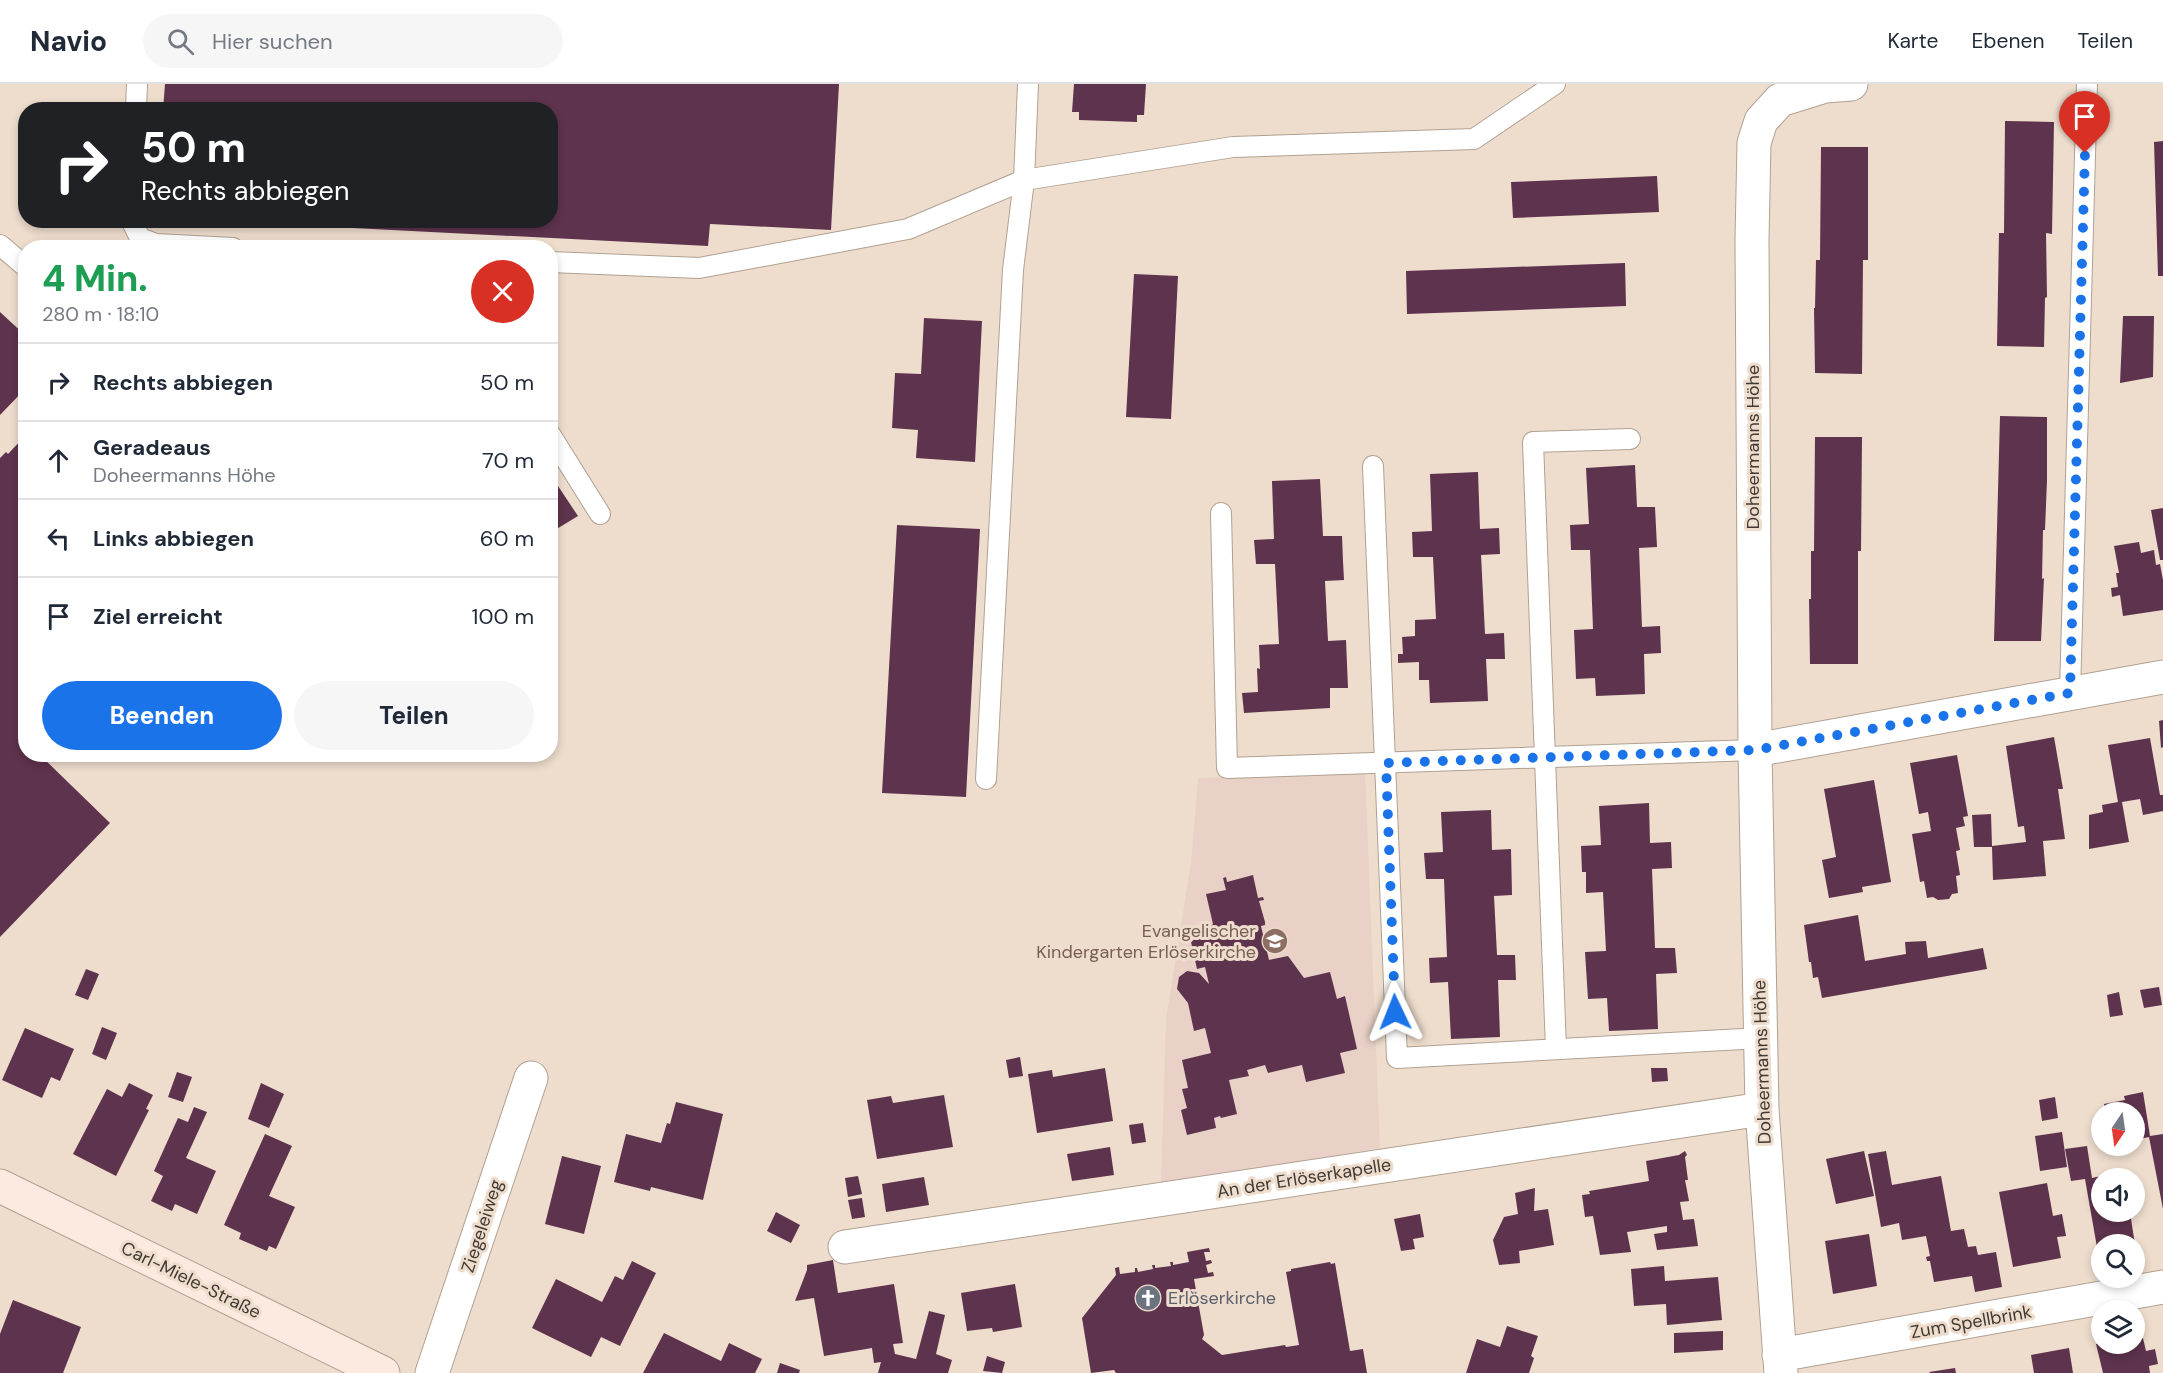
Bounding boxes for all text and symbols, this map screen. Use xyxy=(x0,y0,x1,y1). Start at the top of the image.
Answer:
search box xyxy=(143,14,563,68)
text: Navio xyxy=(30,23,107,60)
icon: search xyxy=(164,25,197,58)
text: Hier suchen xyxy=(212,27,333,56)
text: Karte xyxy=(1888,27,1938,55)
text: Ebenen xyxy=(1971,27,2044,55)
text: Teilen xyxy=(2077,27,2133,55)
pin xyxy=(2059,91,2110,153)
icon: arrive xyxy=(2068,100,2101,133)
text: 50 m xyxy=(141,120,246,175)
icon: right xyxy=(42,126,120,204)
text: Rechts abbiegen xyxy=(141,173,349,208)
text: 4 Min. xyxy=(42,255,148,302)
button: close xyxy=(471,260,534,323)
text: 280 m · 18:10 xyxy=(42,301,159,327)
street label: Doheermanns Höhe xyxy=(1741,365,1765,529)
icon: right xyxy=(42,366,75,399)
text: Rechts abbiegen xyxy=(93,368,273,397)
text: 50 m xyxy=(480,368,534,397)
text: Geradeaus xyxy=(93,433,211,462)
icon: ahead xyxy=(42,444,75,477)
text: 70 m xyxy=(482,446,534,475)
text: Doheermanns Höhe xyxy=(93,462,276,488)
icon: left xyxy=(42,522,75,555)
text: Links abbiegen xyxy=(93,524,254,553)
text: 60 m xyxy=(480,524,534,553)
icon: arrive xyxy=(42,600,75,633)
text: Ziel erreicht xyxy=(93,602,223,631)
text: 100 m xyxy=(472,602,534,631)
button: Beenden xyxy=(42,681,282,750)
button: Teilen xyxy=(294,681,534,750)
place label: Evangelischer Kindergarten Erlöserkirche xyxy=(1036,919,1256,964)
school or university icon: Evangelischer Kindergarten Erlöserkirche xyxy=(1260,926,1290,956)
street label: Doheermanns Höhe xyxy=(1747,979,1777,1145)
position arrow xyxy=(1363,980,1427,1044)
north arrow xyxy=(2091,1102,2145,1156)
map controls xyxy=(2091,1102,2145,1354)
street label: An der Erlöserkapelle xyxy=(1215,1152,1393,1204)
button: sound xyxy=(2091,1168,2145,1222)
street label: Ziegeleiweg xyxy=(456,1176,508,1276)
button: search xyxy=(2091,1234,2145,1288)
street label: Carl-Miele-Straße xyxy=(117,1236,265,1324)
church icon: Erlöserkirche xyxy=(1133,1283,1163,1313)
place label: Erlöserkirche xyxy=(1168,1286,1276,1310)
street label: Zum Spellbrink xyxy=(1909,1300,2033,1344)
button: layers xyxy=(2091,1300,2145,1354)

